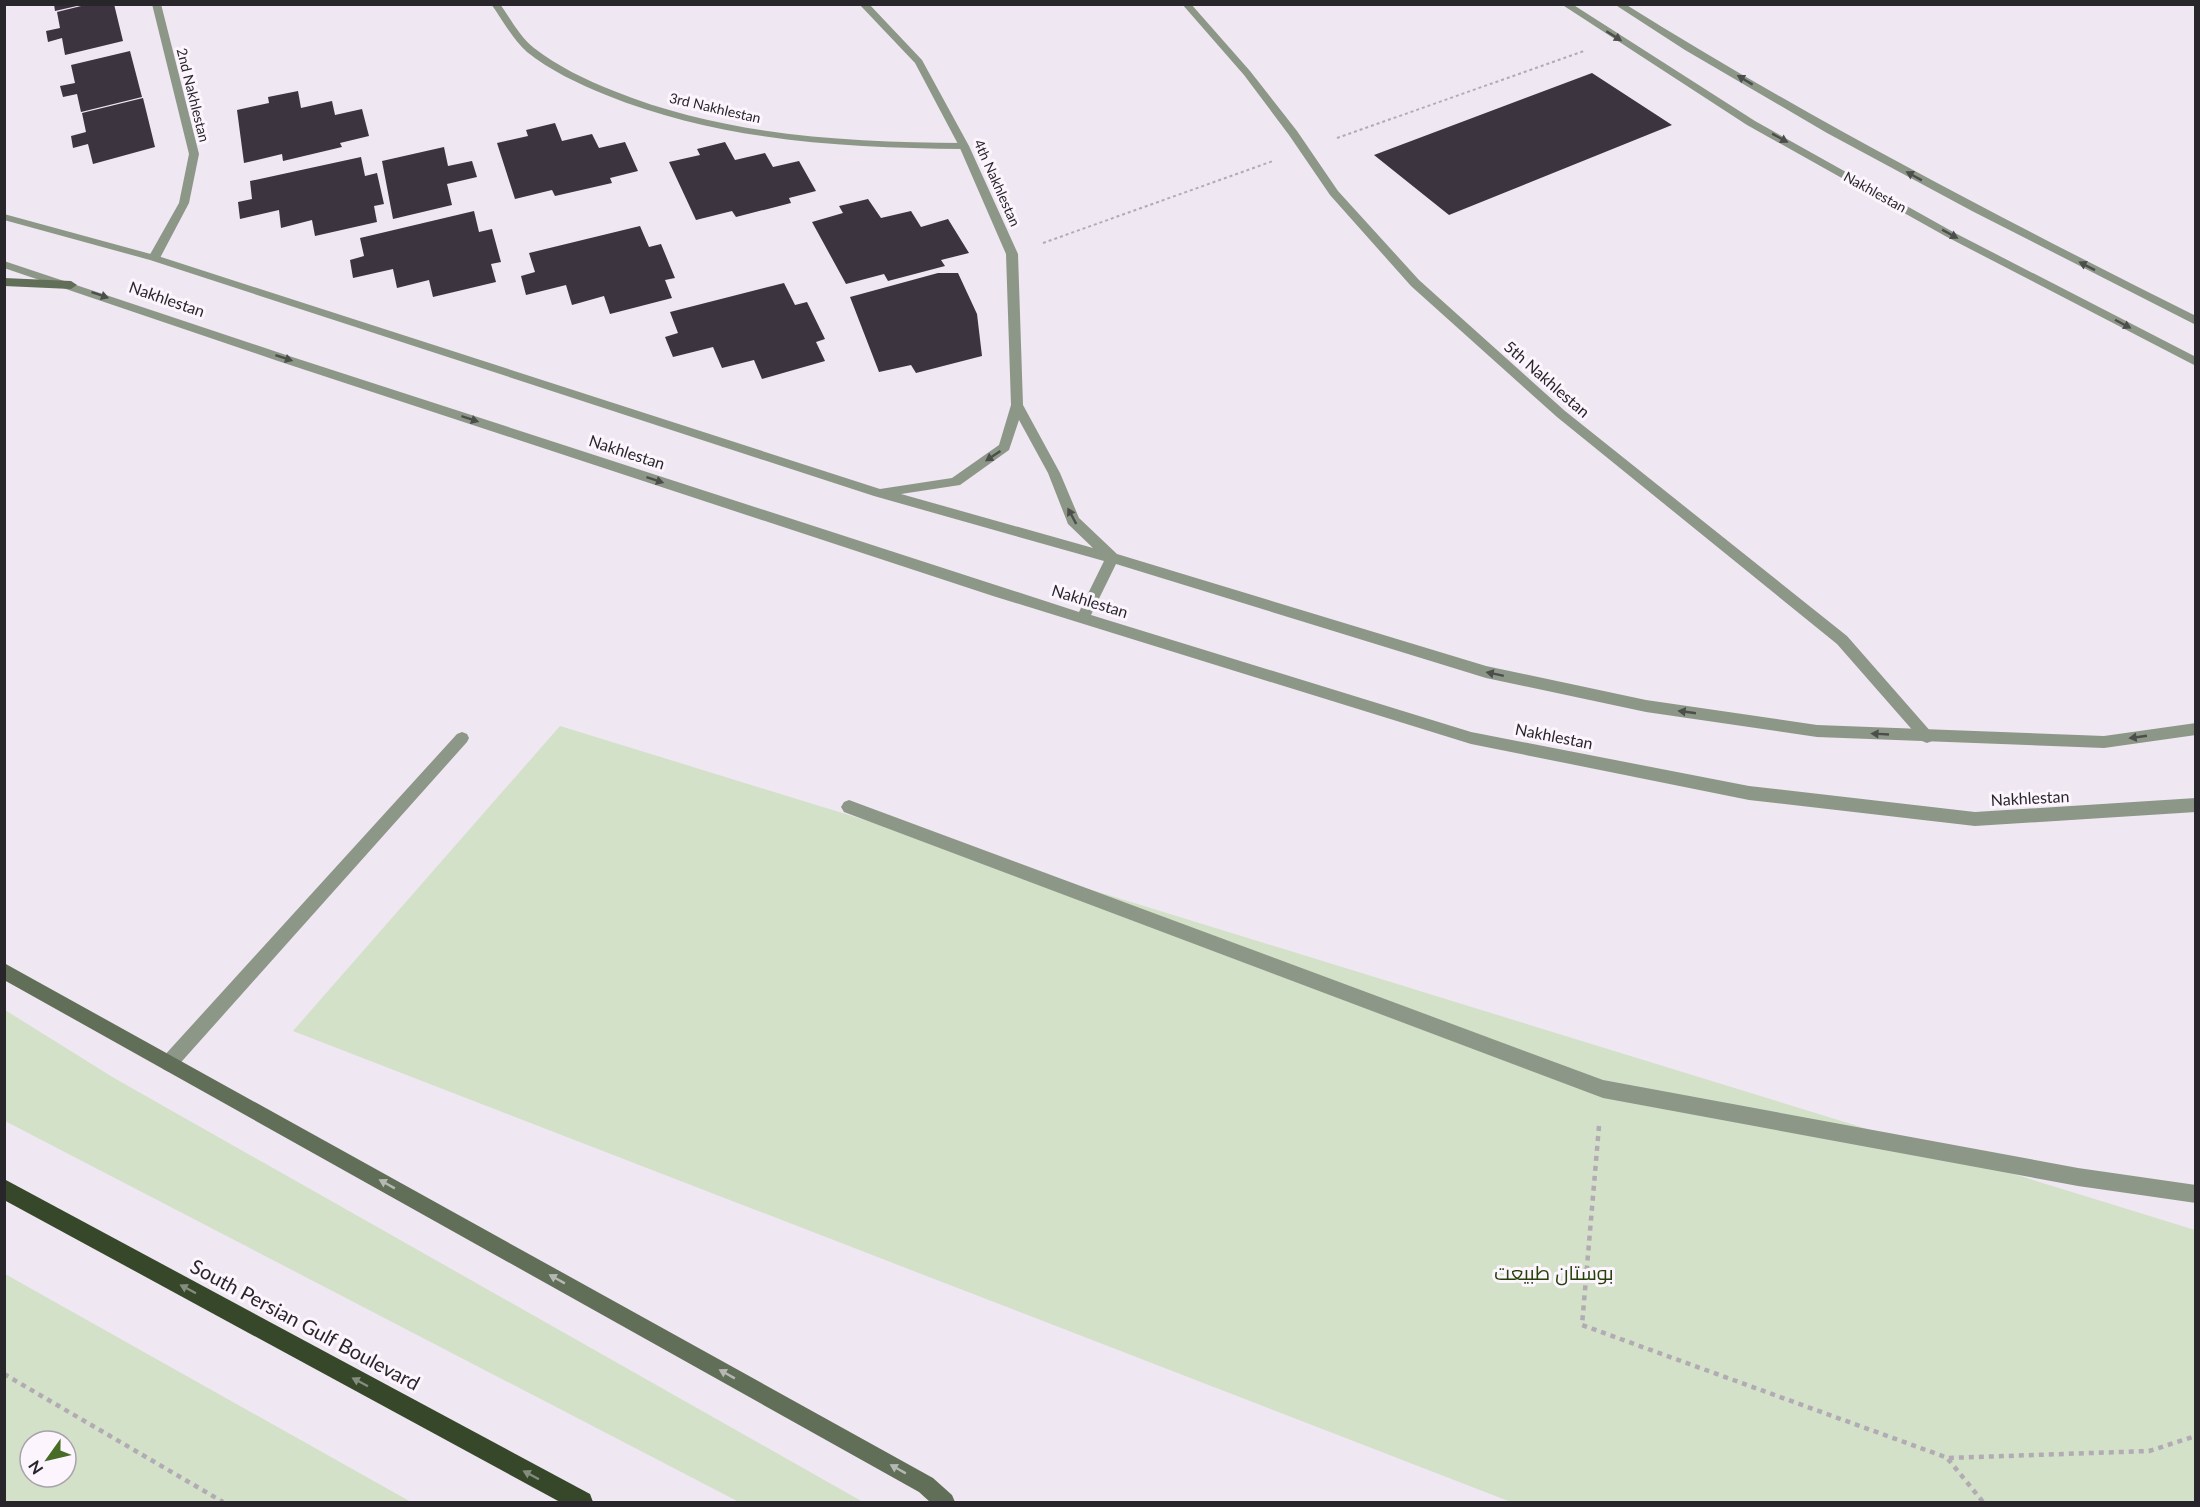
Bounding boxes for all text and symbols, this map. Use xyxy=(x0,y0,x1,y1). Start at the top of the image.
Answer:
one-way arrow xyxy=(1606,31,1622,42)
street label: 2nd Nakhlestan xyxy=(174,46,213,144)
one-way arrow xyxy=(1737,74,1753,85)
street label: 3rd Nakhlestan xyxy=(668,89,762,126)
one-way arrow xyxy=(1772,133,1788,144)
street label: 4th Nakhlestan xyxy=(971,137,1024,229)
street label: Nakhlestan xyxy=(1841,167,1910,216)
one-way arrow xyxy=(1906,171,1923,181)
one-way arrow xyxy=(1942,229,1959,239)
one-way arrow xyxy=(2078,262,2096,272)
street label: Nakhlestan xyxy=(127,277,207,320)
one-way arrow xyxy=(91,290,109,300)
one-way arrow xyxy=(2114,319,2131,329)
street label: 5th Nakhlestan xyxy=(1501,336,1594,421)
one-way arrow xyxy=(275,354,293,364)
one-way arrow xyxy=(461,415,479,424)
street label: Nakhlestan xyxy=(587,430,668,473)
one-way arrow xyxy=(986,450,1002,462)
one-way arrow xyxy=(646,475,664,485)
one-way arrow xyxy=(1068,507,1077,524)
street label: Nakhlestan xyxy=(1050,580,1131,621)
one-way arrow xyxy=(1486,669,1505,678)
one-way arrow xyxy=(1677,708,1696,717)
street label: Nakhlestan xyxy=(1514,719,1595,752)
one-way arrow xyxy=(1871,730,1890,739)
one-way arrow xyxy=(2128,733,2147,742)
street label: Nakhlestan xyxy=(1990,786,2070,809)
one-way arrow xyxy=(378,1179,395,1189)
street label: South Persian Gulf Boulevard xyxy=(187,1253,424,1395)
park label: بوستان طبیعت xyxy=(1494,1260,1614,1286)
one-way arrow xyxy=(548,1274,565,1284)
one-way arrow xyxy=(179,1284,196,1294)
one-way arrow xyxy=(718,1369,735,1379)
one-way arrow xyxy=(351,1377,368,1387)
north arrow xyxy=(18,1429,78,1489)
text: N xyxy=(24,1457,46,1478)
one-way arrow xyxy=(889,1464,906,1474)
one-way arrow xyxy=(522,1470,539,1480)

